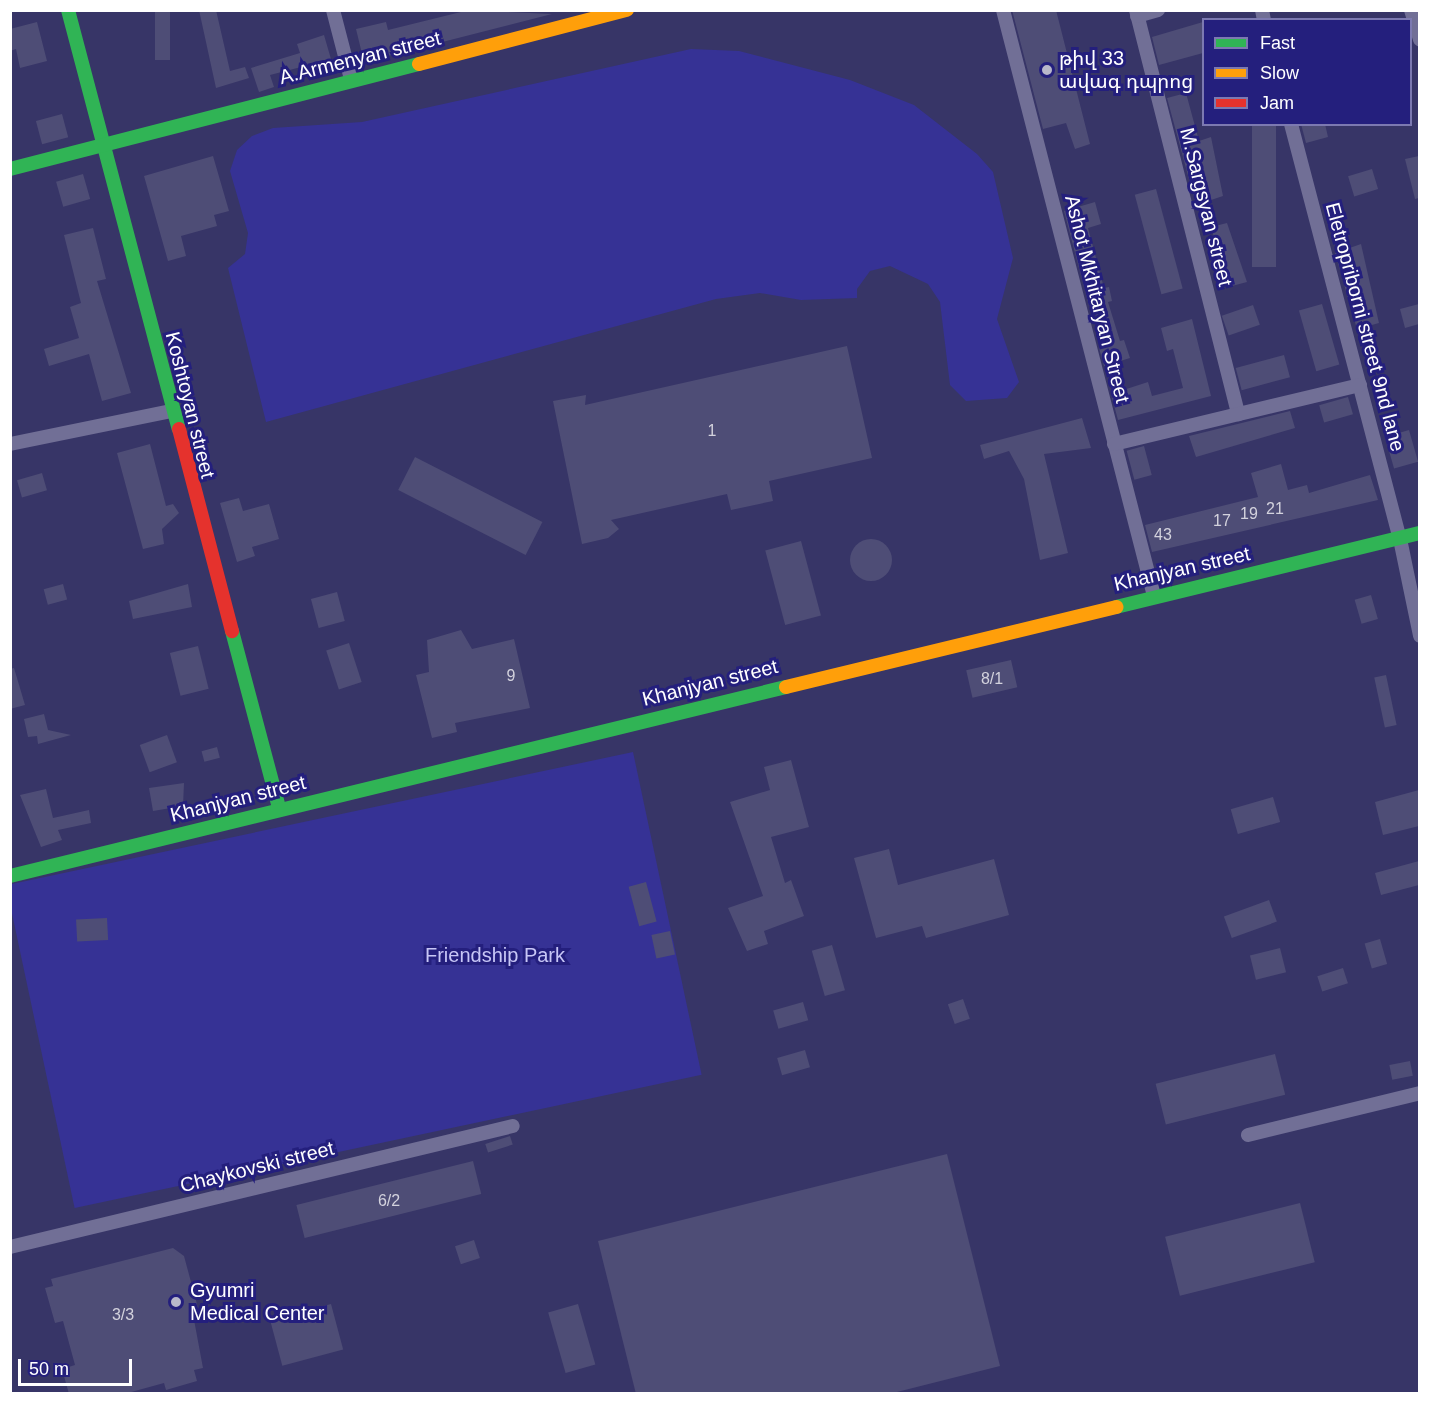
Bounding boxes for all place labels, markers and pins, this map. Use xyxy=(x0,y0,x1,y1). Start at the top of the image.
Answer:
place label: թիվ 33 ավագ դպրոց xyxy=(1059,46,1193,93)
marker: թիվ 33 ավագ դպրոց xyxy=(1040,63,1054,77)
place label: Gyumri Medical Center xyxy=(190,1278,325,1325)
marker: Gyumri Medical Center xyxy=(167,1293,185,1311)

